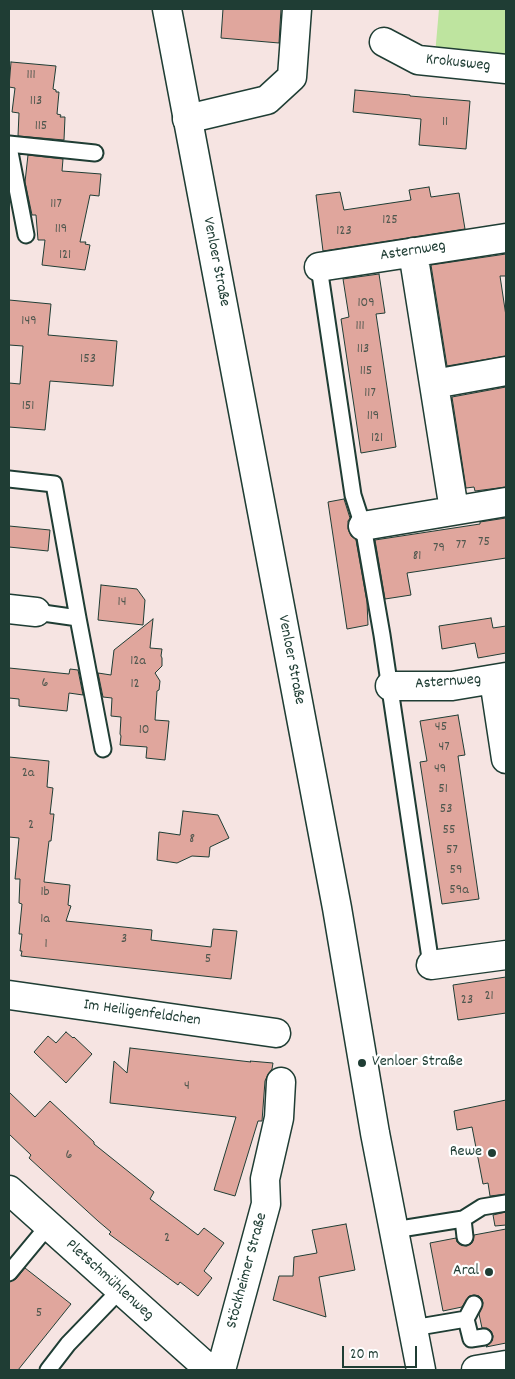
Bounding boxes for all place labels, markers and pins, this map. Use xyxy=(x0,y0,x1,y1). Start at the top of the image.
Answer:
place label: Venloer Straße xyxy=(372,1053,463,1073)
marker: Venloer Straße xyxy=(356,1057,368,1069)
place label: Rewe xyxy=(450,1143,482,1163)
marker: Rewe xyxy=(486,1147,498,1159)
place label: Aral xyxy=(453,1262,479,1282)
marker: Aral xyxy=(483,1266,495,1278)

